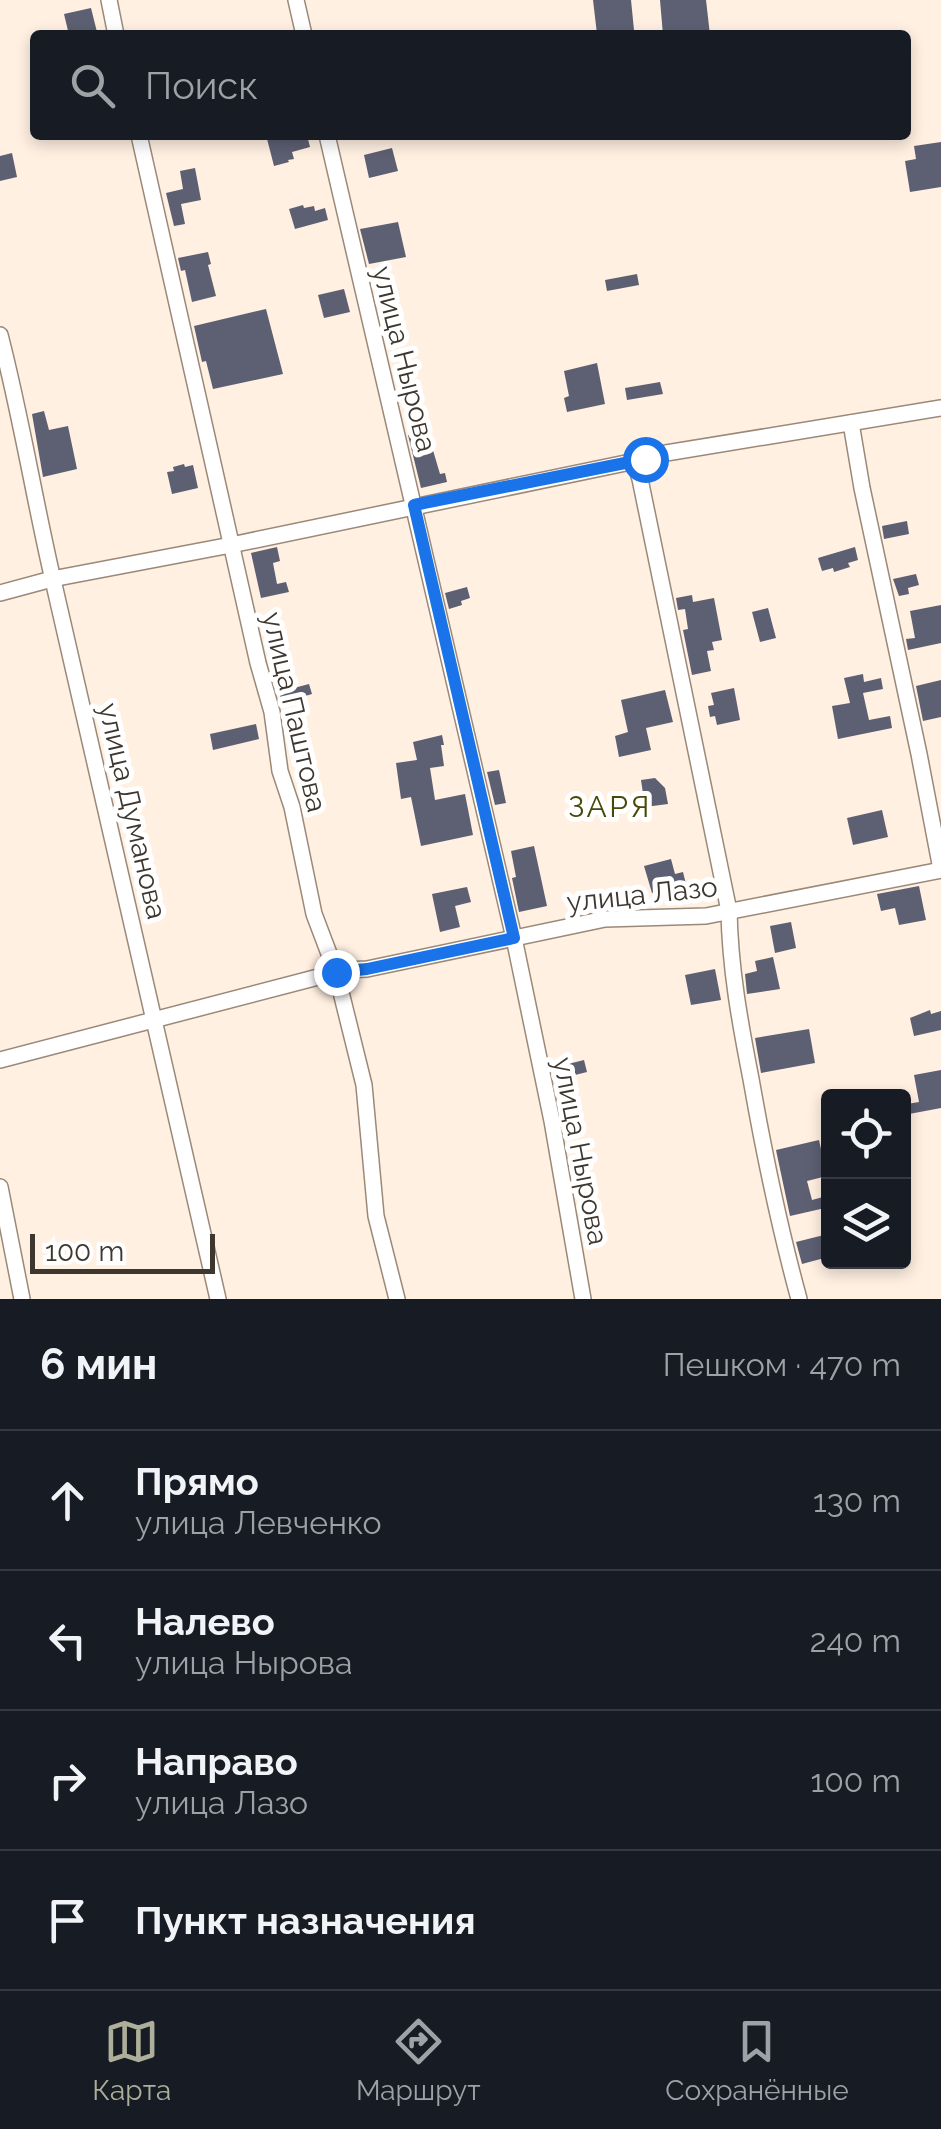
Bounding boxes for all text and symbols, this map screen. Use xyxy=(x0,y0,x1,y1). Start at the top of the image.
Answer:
search box xyxy=(30,30,911,140)
icon: search xyxy=(65,58,120,113)
text: Поиск xyxy=(145,63,258,108)
street label: улица Нырова xyxy=(365,263,444,455)
route start xyxy=(623,437,669,483)
street label: улица Паштова xyxy=(255,609,334,815)
street label: улица Думанова xyxy=(92,700,173,922)
district label: ЗАРЯ xyxy=(568,789,652,824)
street label: улица Лазо xyxy=(565,870,719,919)
route end xyxy=(314,950,360,996)
street label: улица Нырова xyxy=(546,1055,615,1248)
map controls xyxy=(821,1089,911,1269)
button: locate xyxy=(821,1089,911,1179)
button: layers xyxy=(821,1179,911,1269)
scale bar xyxy=(30,1229,215,1274)
text: 100 m xyxy=(45,1235,124,1268)
text: 6 мин xyxy=(40,1340,157,1389)
text: Пешком · 470 m xyxy=(663,1346,901,1383)
text: Прямо xyxy=(135,1459,259,1504)
icon: ahead xyxy=(40,1473,95,1528)
text: 130 m xyxy=(813,1482,901,1519)
text: улица Левченко xyxy=(135,1504,382,1541)
text: Налево xyxy=(135,1599,275,1644)
icon: left xyxy=(40,1613,95,1668)
text: 240 m xyxy=(810,1622,901,1659)
text: улица Нырова xyxy=(135,1644,352,1681)
text: Направо xyxy=(135,1739,298,1784)
icon: right xyxy=(40,1753,95,1808)
text: 100 m xyxy=(811,1762,901,1799)
text: улица Лазо xyxy=(135,1784,308,1821)
icon: arrive xyxy=(40,1893,95,1948)
text: Пункт назначения xyxy=(135,1898,476,1943)
tab: Карта xyxy=(92,2014,171,2107)
tab: Маршрут xyxy=(356,2014,481,2107)
tab: Сохранённые xyxy=(665,2014,849,2107)

